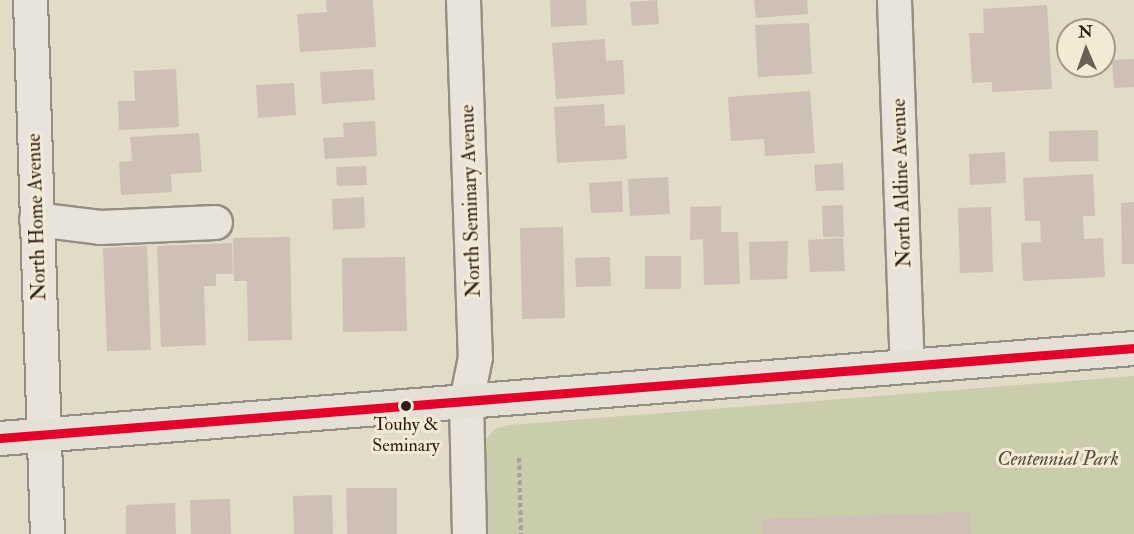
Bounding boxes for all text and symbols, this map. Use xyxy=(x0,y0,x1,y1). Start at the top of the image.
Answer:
north arrow xyxy=(1056,18,1116,78)
text: N xyxy=(1078,22,1093,42)
street label: North Aldine Avenue xyxy=(886,98,916,268)
street label: North Seminary Avenue xyxy=(455,104,485,298)
street label: North Home Avenue xyxy=(21,133,51,301)
marker: Touhy & Seminary xyxy=(400,400,412,412)
place label: Touhy & Seminary xyxy=(372,415,440,458)
park label: Centennial Park xyxy=(997,446,1119,470)

